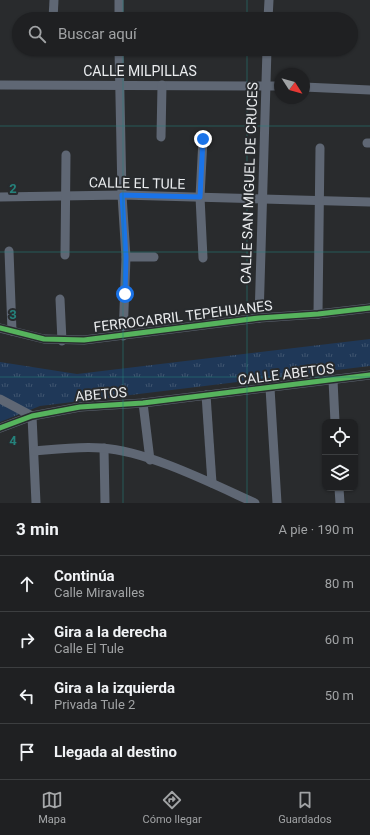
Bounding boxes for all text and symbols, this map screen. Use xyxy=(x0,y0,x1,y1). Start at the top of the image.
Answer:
search box xyxy=(12,12,358,56)
icon: search xyxy=(26,23,48,45)
text: Buscar aquí xyxy=(58,25,137,43)
street label: CALLE MILPILLAS xyxy=(83,63,197,79)
north arrow xyxy=(274,68,310,104)
street label: CALLE SAN MIGUEL DE CRUCES xyxy=(237,82,261,284)
route end xyxy=(194,130,212,148)
street label: CALLE EL TULE xyxy=(89,174,185,192)
text: 2 xyxy=(9,181,17,196)
route start xyxy=(116,285,134,303)
street label: FERROCARRIL TEPEHUANES xyxy=(93,297,273,335)
text: 3 xyxy=(9,307,17,322)
street label: CALLE ABETOS xyxy=(237,360,335,388)
street label: ABETOS xyxy=(74,384,128,404)
map controls xyxy=(322,419,358,491)
button: locate xyxy=(322,419,358,455)
text: 4 xyxy=(9,433,17,448)
button: layers xyxy=(322,455,358,491)
text: 3 min xyxy=(16,519,59,539)
text: A pie · 190 m xyxy=(279,522,354,537)
text: Continúa xyxy=(54,567,115,585)
icon: ahead xyxy=(16,573,38,595)
text: 80 m xyxy=(325,576,354,591)
text: Calle Miravalles xyxy=(54,585,145,600)
text: Gira a la derecha xyxy=(54,623,167,641)
icon: right xyxy=(16,629,38,651)
text: 60 m xyxy=(325,632,354,647)
text: Calle El Tule xyxy=(54,641,124,656)
text: Gira a la izquierda xyxy=(54,679,175,697)
icon: left xyxy=(16,685,38,707)
text: 50 m xyxy=(325,688,354,703)
text: Privada Tule 2 xyxy=(54,697,135,712)
icon: arrive xyxy=(16,741,38,763)
text: Llegada al destino xyxy=(54,743,177,761)
tab: Mapa xyxy=(38,789,66,826)
tab: Cómo llegar xyxy=(143,789,202,826)
tab: Guardados xyxy=(278,789,332,826)

